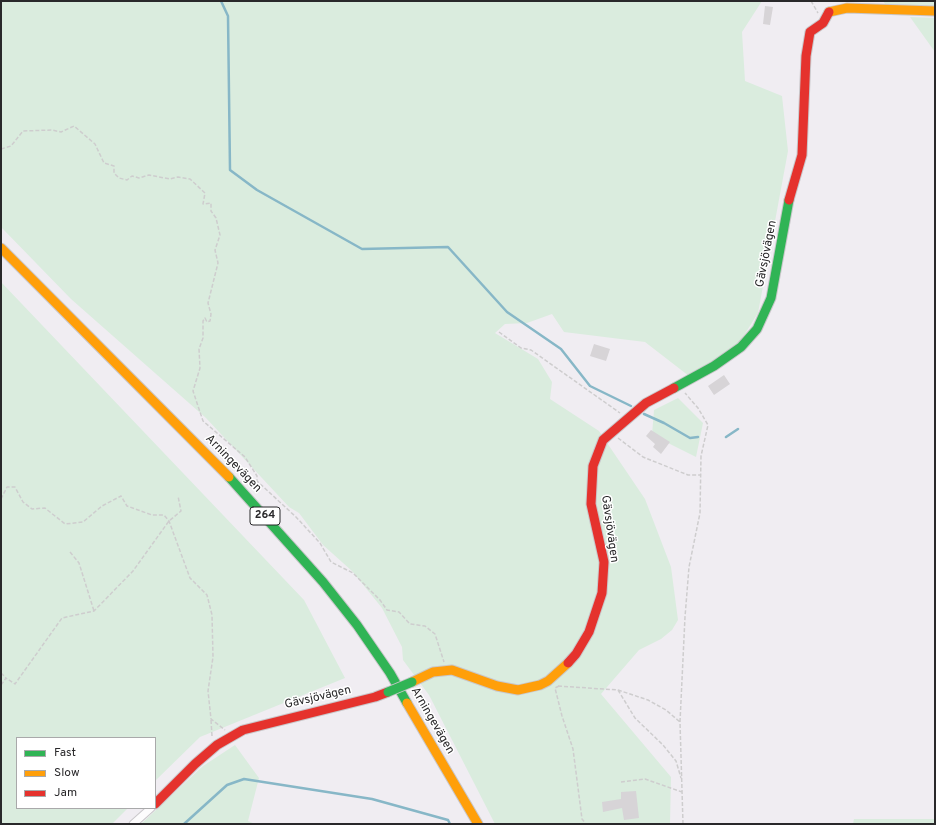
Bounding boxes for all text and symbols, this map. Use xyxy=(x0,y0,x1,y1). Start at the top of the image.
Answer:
street label: Gävsjövägen xyxy=(753,219,781,289)
street label: Arningevägen xyxy=(202,432,264,496)
street label: Gävsjövägen xyxy=(597,494,621,564)
road number: 264 xyxy=(250,507,280,525)
street label: Gävsjövägen xyxy=(283,683,353,713)
street label: Arningevägen xyxy=(407,685,457,757)
legend xyxy=(16,737,156,809)
text: Fast xyxy=(54,745,76,761)
text: Slow xyxy=(54,765,80,781)
text: Jam xyxy=(54,785,77,801)

